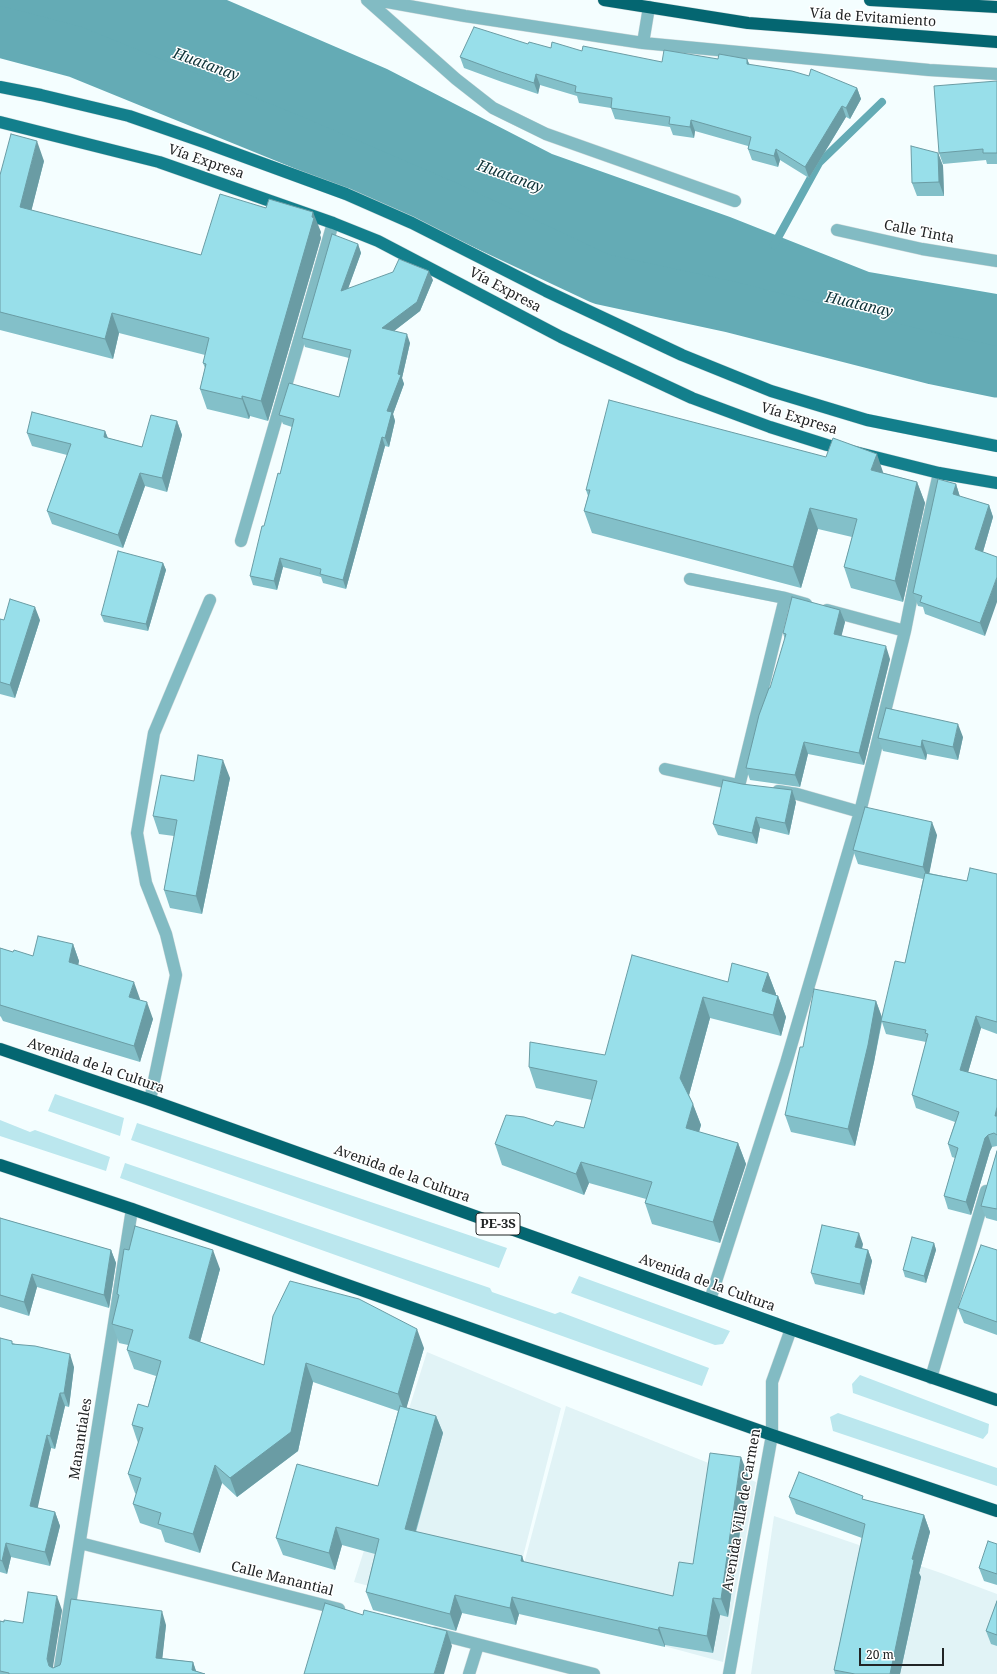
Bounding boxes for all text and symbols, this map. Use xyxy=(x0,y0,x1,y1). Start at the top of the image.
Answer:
street label: Vía de Evitamiento xyxy=(809,5,937,31)
water label: Huatanay xyxy=(170,45,242,85)
street label: Vía Expresa xyxy=(166,141,246,183)
water label: Huatanay xyxy=(474,157,546,197)
street label: Calle Tinta xyxy=(882,217,956,247)
street label: Vía Expresa xyxy=(466,264,544,316)
water label: Huatanay xyxy=(823,288,895,322)
street label: Vía Expresa xyxy=(759,399,839,439)
street label: Avenida de la Cultura xyxy=(25,1035,167,1097)
street label: Avenida de la Cultura xyxy=(332,1142,472,1206)
road number: PE-3S xyxy=(476,1213,520,1235)
street label: Avenida de la Cultura xyxy=(637,1251,777,1315)
street label: Manantiales xyxy=(66,1397,96,1481)
street label: Avenida Villa de Carmen xyxy=(719,1427,765,1593)
street label: Calle Manantial xyxy=(229,1558,335,1600)
scale bar xyxy=(861,1640,946,1666)
text: 20 m xyxy=(866,1646,894,1663)

